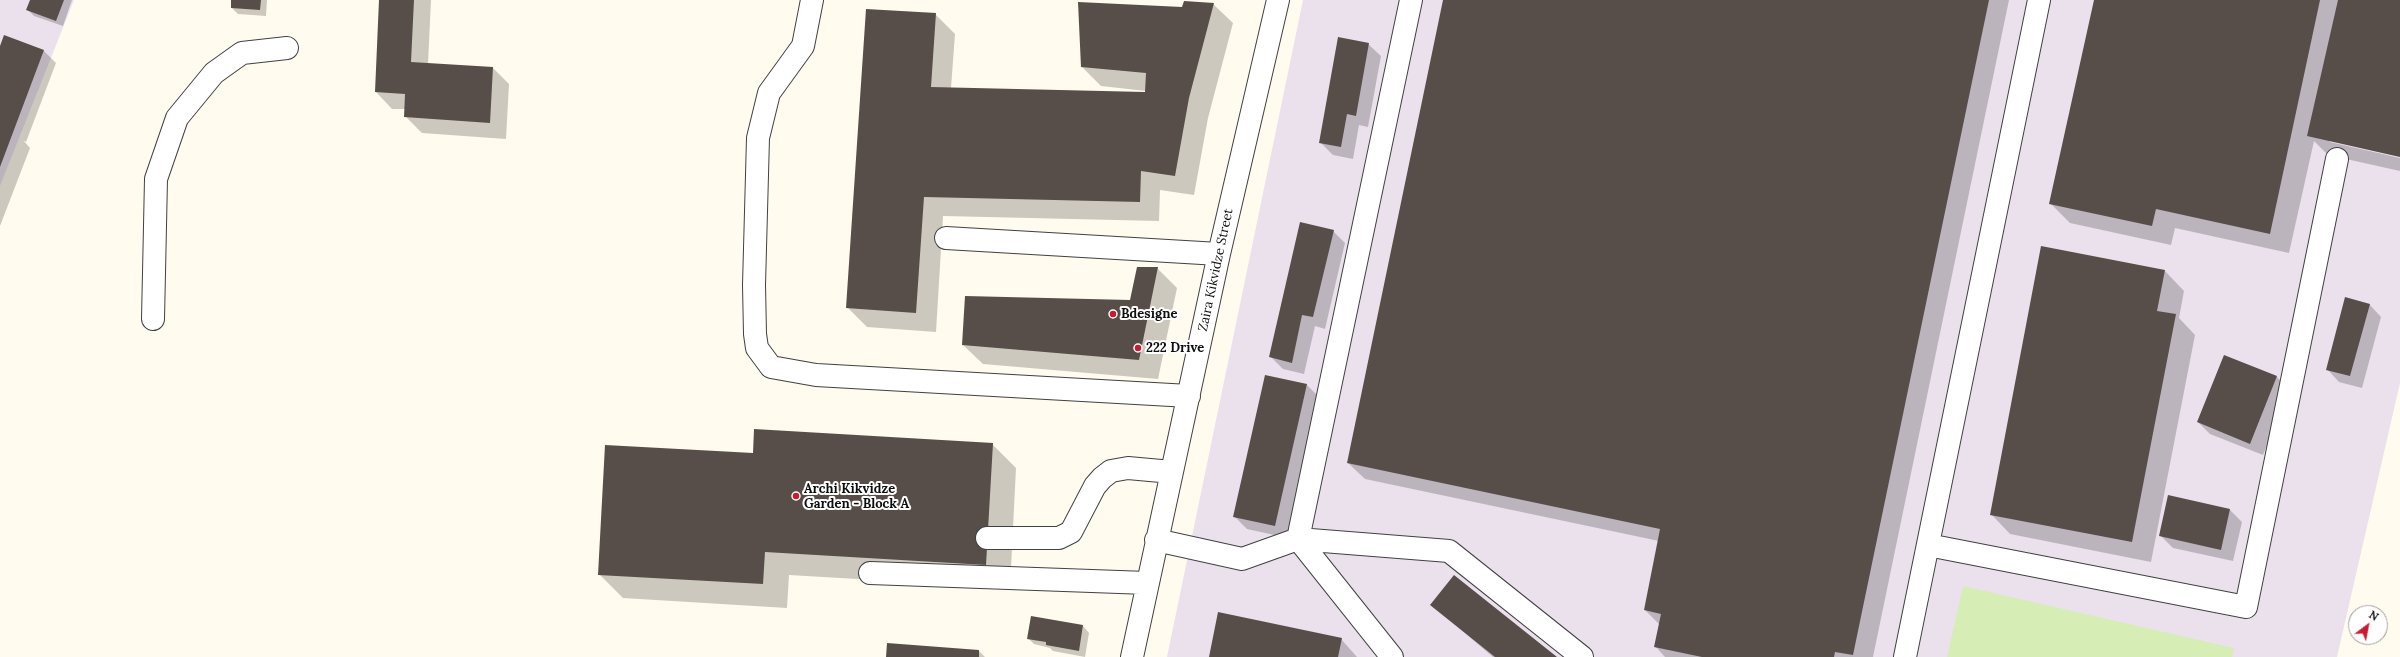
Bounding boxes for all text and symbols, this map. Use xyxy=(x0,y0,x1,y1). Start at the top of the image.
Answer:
street label: Zaira Kikvidze Street xyxy=(1195,207,1237,333)
place label: Bdesigne xyxy=(1121,306,1177,322)
marker: Bdesigne xyxy=(1108,309,1118,319)
place label: 222 Drive xyxy=(1146,340,1204,356)
marker: 222 Drive xyxy=(1133,343,1143,353)
place label: Archi Kikvidze Garden - Block A xyxy=(804,481,909,512)
marker: Archi Kikvidze Garden - Block A xyxy=(791,491,801,501)
north arrow xyxy=(2348,605,2388,645)
text: N xyxy=(2367,607,2381,624)

